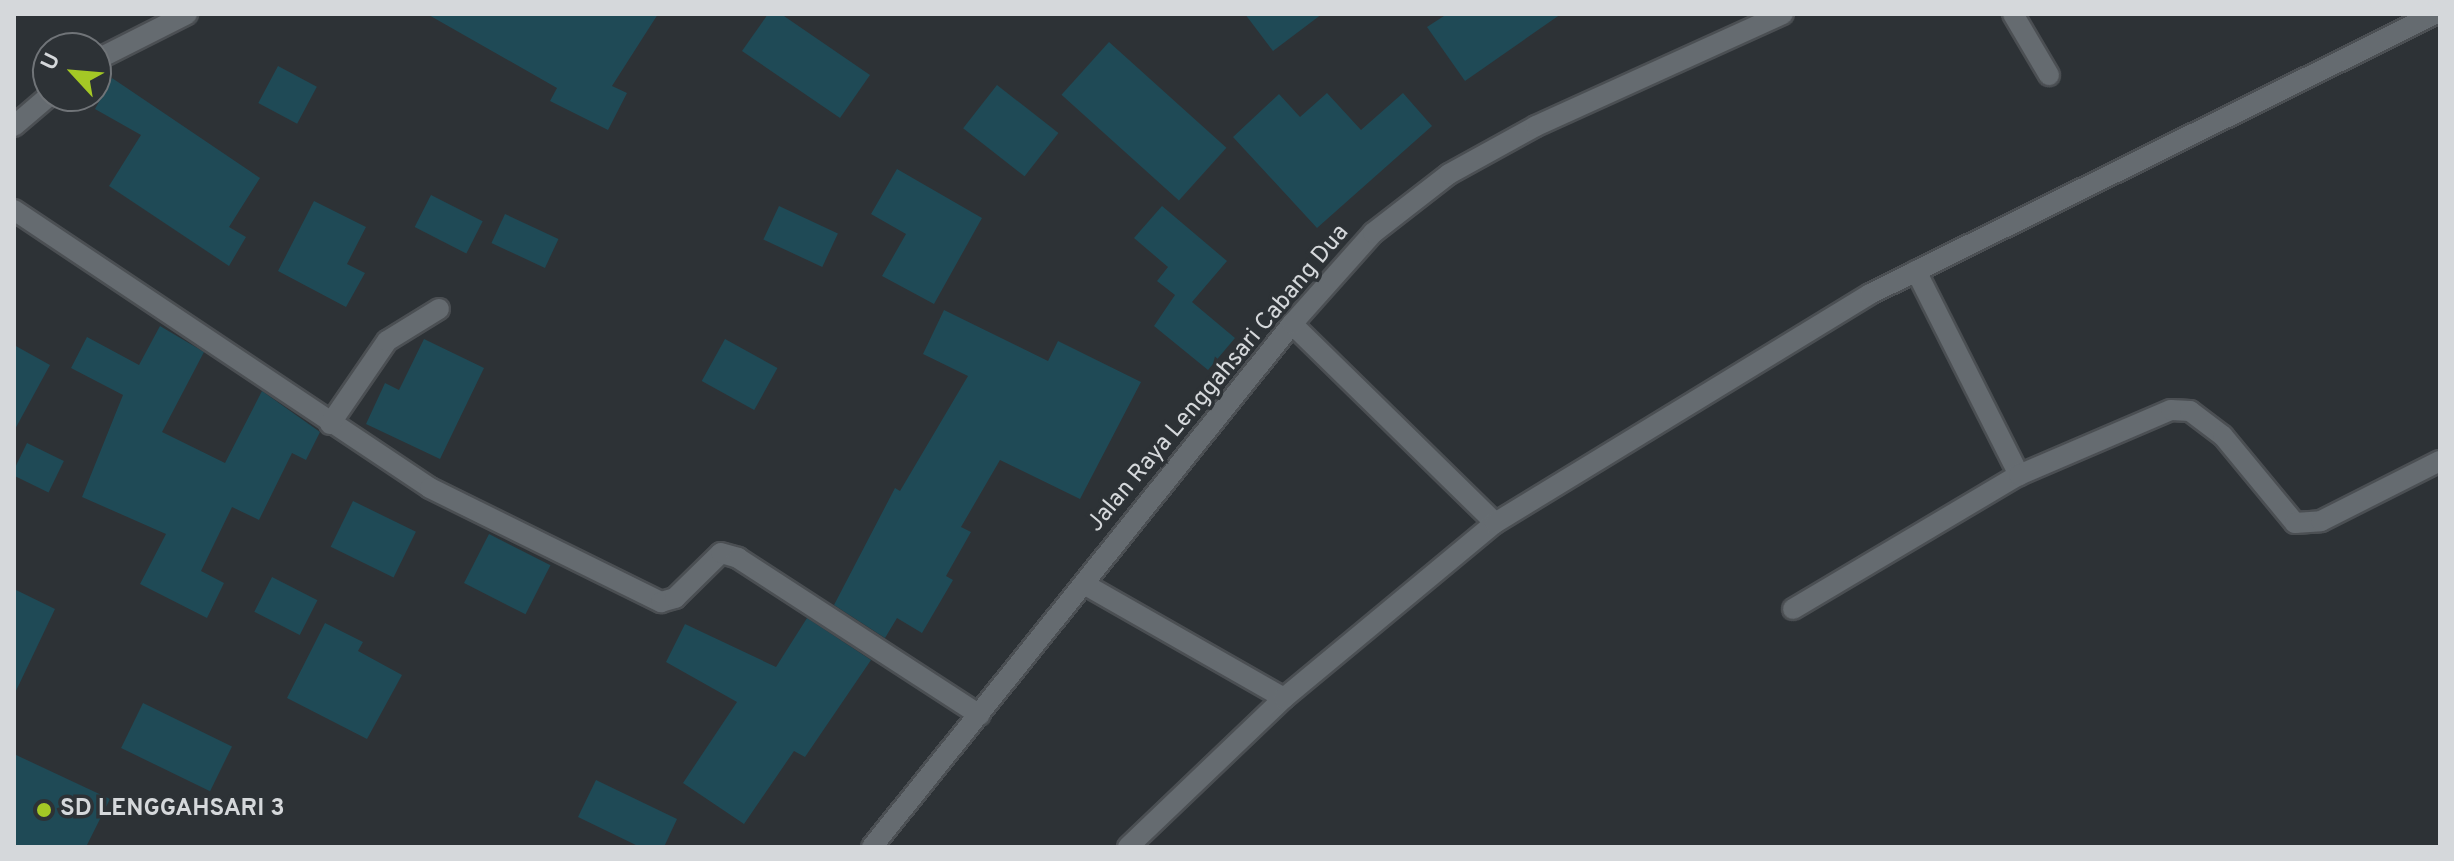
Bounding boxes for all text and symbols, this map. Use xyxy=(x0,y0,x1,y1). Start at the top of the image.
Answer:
north arrow xyxy=(32,32,112,112)
text: U xyxy=(36,49,67,75)
street label: Jalan Raya Lenggahsari Cabang Dua xyxy=(1082,220,1356,538)
place label: SD LENGGAHSARI 3 xyxy=(60,796,285,824)
marker: SD LENGGAHSARI 3 xyxy=(35,801,53,819)

